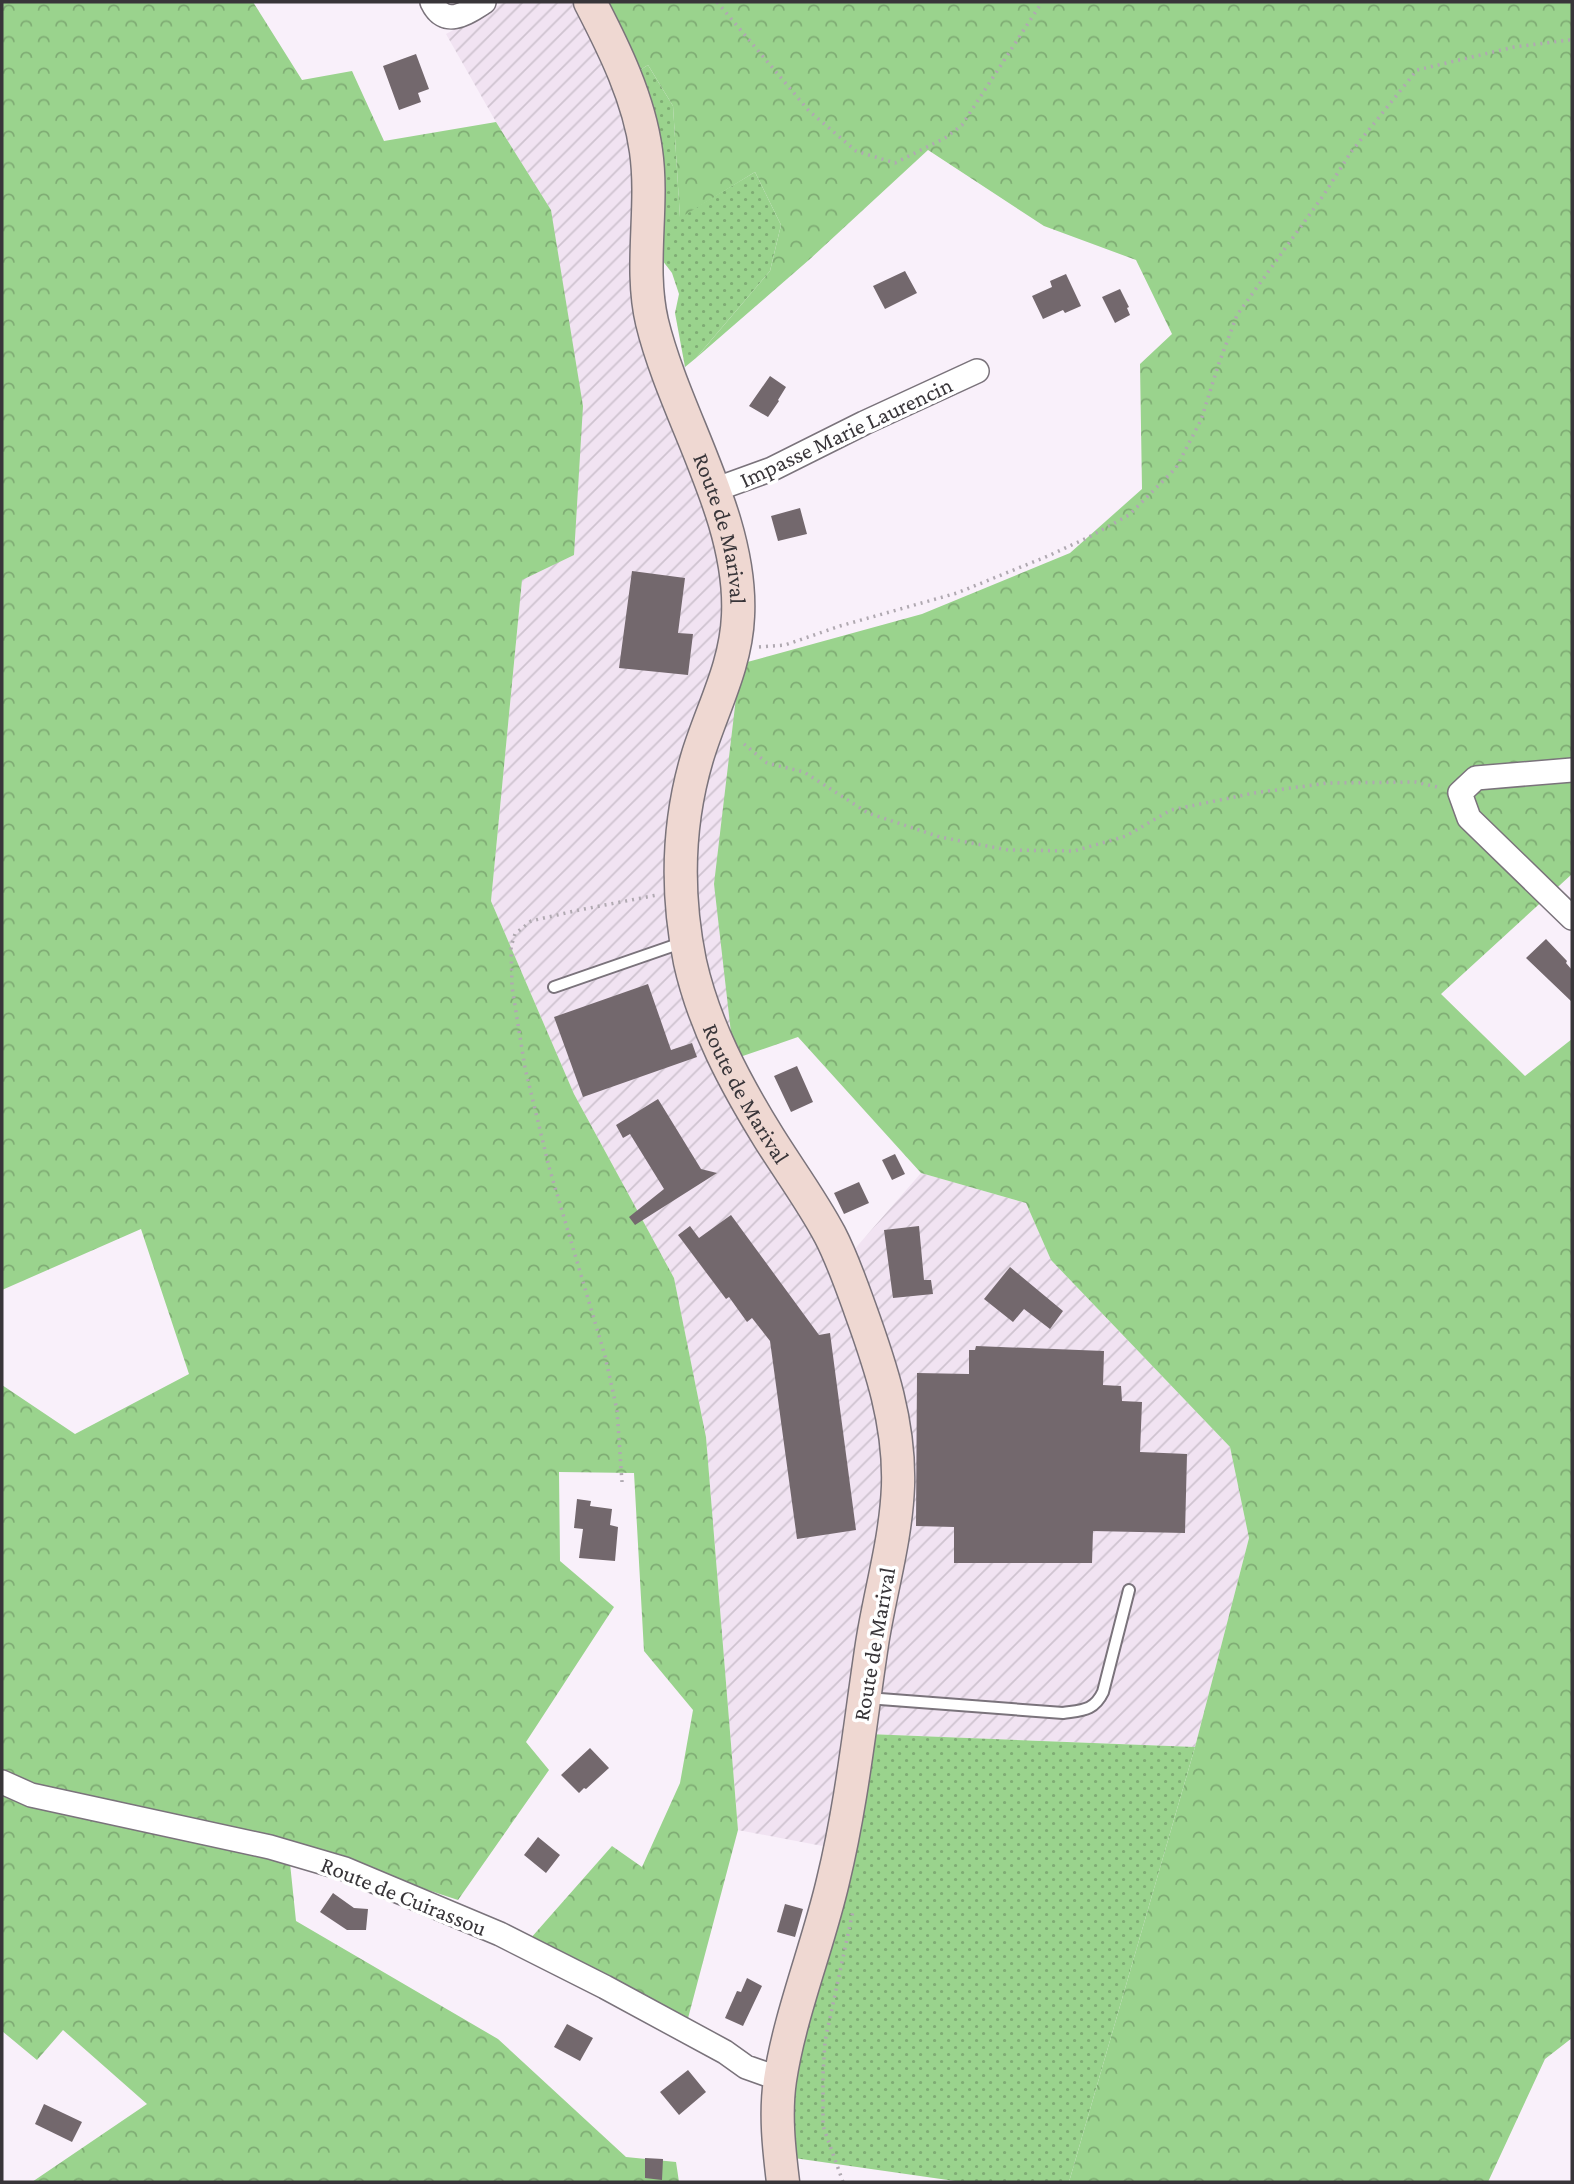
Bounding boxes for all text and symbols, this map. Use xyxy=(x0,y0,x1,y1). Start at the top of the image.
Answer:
street label: Impasse Marie Laurencin xyxy=(736,371,956,493)
street label: Route de Marival xyxy=(688,449,751,604)
street label: Route de Marival xyxy=(698,1020,795,1168)
street label: Route de Marival xyxy=(848,1565,900,1723)
street label: Route de Cuirassou xyxy=(317,1851,491,1941)

